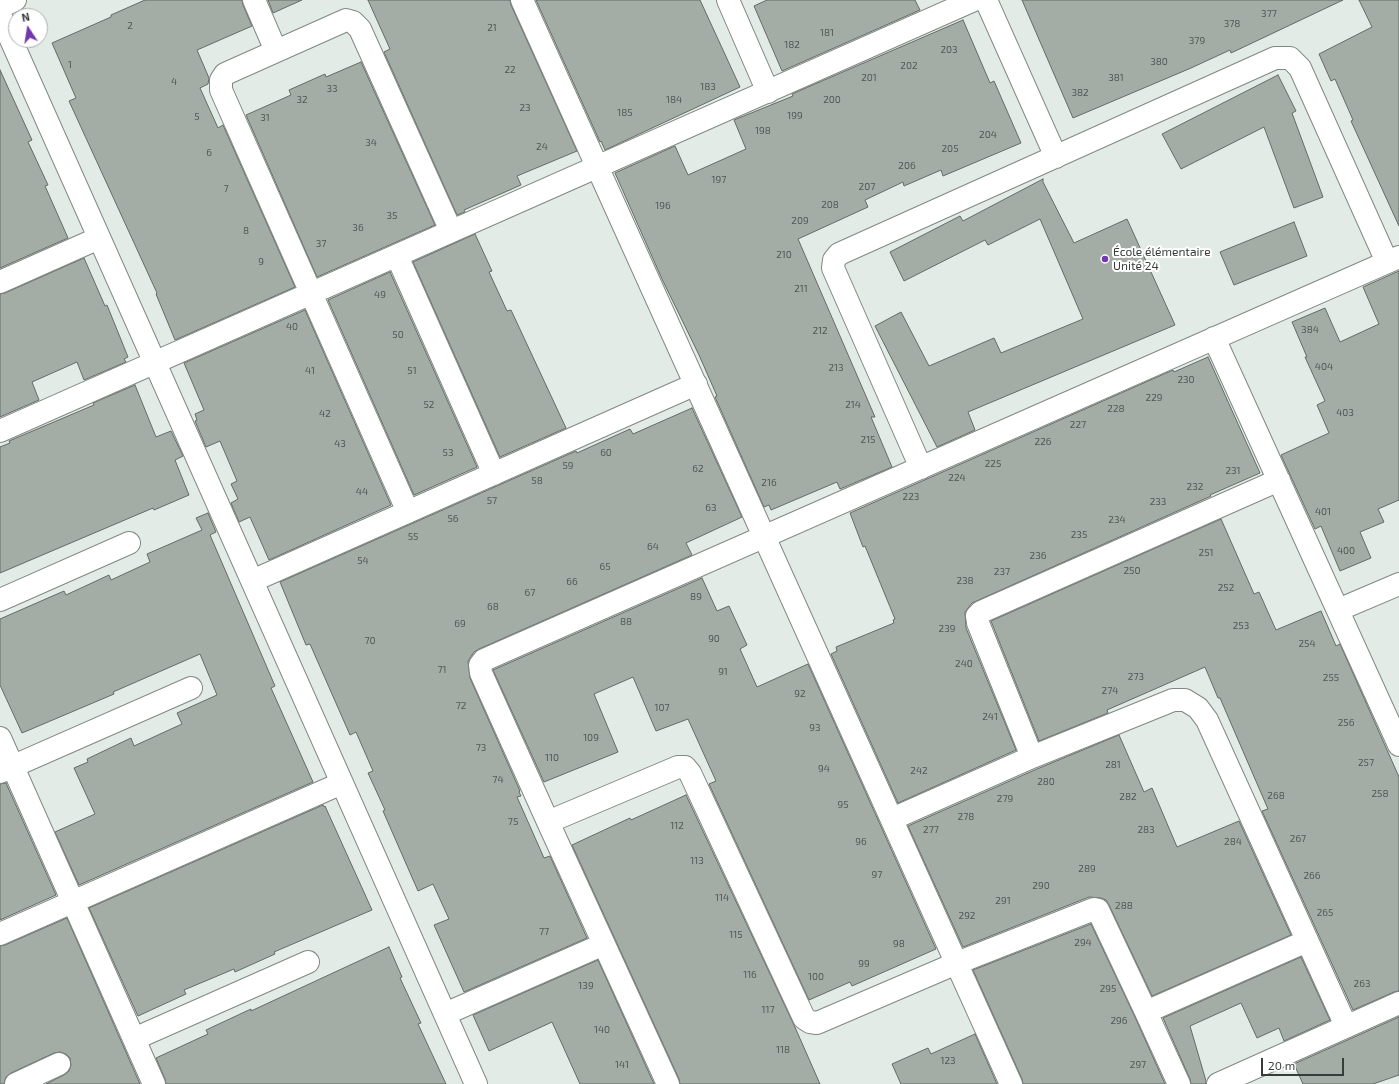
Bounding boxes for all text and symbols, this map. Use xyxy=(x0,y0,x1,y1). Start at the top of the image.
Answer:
north arrow xyxy=(8,8,48,48)
house number: 377 xyxy=(1261,8,1277,20)
text: N xyxy=(20,10,31,24)
house number: 378 xyxy=(1224,18,1240,30)
house number: 2 xyxy=(127,20,133,32)
house number: 21 xyxy=(487,22,497,34)
house number: 181 xyxy=(820,27,834,39)
house number: 379 xyxy=(1189,35,1205,47)
house number: 182 xyxy=(784,39,800,51)
house number: 203 xyxy=(940,44,958,56)
house number: 380 xyxy=(1150,56,1168,68)
house number: 1 xyxy=(68,59,72,71)
house number: 202 xyxy=(900,60,918,72)
house number: 22 xyxy=(504,64,516,76)
house number: 201 xyxy=(861,72,877,84)
house number: 381 xyxy=(1108,72,1124,84)
house number: 4 xyxy=(171,76,177,88)
house number: 183 xyxy=(700,81,716,93)
house number: 33 xyxy=(326,83,338,95)
house number: 382 xyxy=(1071,87,1089,99)
house number: 32 xyxy=(296,94,308,106)
house number: 184 xyxy=(666,94,682,106)
house number: 200 xyxy=(823,94,841,106)
house number: 23 xyxy=(519,102,531,114)
house number: 185 xyxy=(617,107,633,119)
house number: 199 xyxy=(787,110,803,122)
house number: 5 xyxy=(194,111,200,123)
house number: 31 xyxy=(260,112,270,124)
house number: 198 xyxy=(755,125,771,137)
house number: 204 xyxy=(979,129,997,141)
house number: 34 xyxy=(365,137,377,149)
house number: 24 xyxy=(536,141,548,153)
house number: 205 xyxy=(941,143,959,155)
house number: 6 xyxy=(206,147,212,159)
house number: 206 xyxy=(898,160,916,172)
house number: 197 xyxy=(712,174,726,186)
house number: 207 xyxy=(859,181,875,193)
house number: 7 xyxy=(223,183,229,195)
house number: 208 xyxy=(821,199,839,211)
house number: 196 xyxy=(655,200,671,212)
house number: 35 xyxy=(387,210,397,222)
house number: 209 xyxy=(791,215,809,227)
house number: 36 xyxy=(352,222,364,234)
house number: 8 xyxy=(243,225,249,237)
house number: 37 xyxy=(316,238,326,250)
place label: École élémentaire Unité 24 xyxy=(1113,245,1211,273)
house number: 210 xyxy=(776,249,792,261)
marker: École élémentaire Unité 24 xyxy=(1100,254,1110,264)
house number: 9 xyxy=(258,256,264,268)
house number: 211 xyxy=(794,283,808,295)
house number: 49 xyxy=(374,289,386,301)
house number: 40 xyxy=(286,321,298,333)
house number: 384 xyxy=(1301,324,1319,336)
house number: 212 xyxy=(812,325,828,337)
house number: 50 xyxy=(392,329,404,341)
house number: 404 xyxy=(1315,361,1333,373)
house number: 213 xyxy=(828,362,844,374)
house number: 41 xyxy=(305,365,315,377)
house number: 51 xyxy=(407,365,417,377)
house number: 230 xyxy=(1177,374,1195,386)
house number: 229 xyxy=(1146,392,1162,404)
house number: 52 xyxy=(424,399,434,411)
house number: 214 xyxy=(845,399,861,411)
house number: 228 xyxy=(1107,403,1125,415)
house number: 403 xyxy=(1336,407,1354,419)
house number: 42 xyxy=(319,408,331,420)
house number: 227 xyxy=(1070,419,1086,431)
house number: 215 xyxy=(861,434,875,446)
house number: 226 xyxy=(1035,436,1051,448)
house number: 43 xyxy=(334,438,346,450)
house number: 53 xyxy=(443,447,453,459)
house number: 60 xyxy=(600,447,612,459)
house number: 225 xyxy=(985,458,1001,470)
house number: 59 xyxy=(562,460,574,472)
house number: 62 xyxy=(692,463,704,475)
house number: 231 xyxy=(1225,465,1241,477)
house number: 224 xyxy=(948,472,966,484)
house number: 58 xyxy=(531,475,543,487)
house number: 216 xyxy=(761,477,777,489)
house number: 232 xyxy=(1187,481,1203,493)
house number: 44 xyxy=(356,486,368,498)
house number: 223 xyxy=(903,491,919,503)
house number: 57 xyxy=(487,495,497,507)
house number: 233 xyxy=(1150,496,1166,508)
house number: 63 xyxy=(705,502,717,514)
house number: 401 xyxy=(1315,506,1331,518)
house number: 56 xyxy=(447,513,459,525)
house number: 234 xyxy=(1108,514,1126,526)
house number: 235 xyxy=(1071,529,1087,541)
house number: 55 xyxy=(408,531,418,543)
house number: 64 xyxy=(647,541,659,553)
house number: 400 xyxy=(1337,545,1355,557)
house number: 251 xyxy=(1199,547,1213,559)
house number: 236 xyxy=(1030,550,1046,562)
house number: 54 xyxy=(357,555,369,567)
house number: 65 xyxy=(599,561,611,573)
house number: 250 xyxy=(1123,565,1141,577)
house number: 237 xyxy=(994,566,1010,578)
house number: 238 xyxy=(956,575,974,587)
house number: 66 xyxy=(566,576,578,588)
house number: 252 xyxy=(1218,582,1234,594)
house number: 67 xyxy=(525,587,535,599)
house number: 89 xyxy=(690,591,702,603)
house number: 68 xyxy=(487,601,499,613)
house number: 88 xyxy=(620,616,632,628)
house number: 69 xyxy=(454,618,466,630)
house number: 253 xyxy=(1233,620,1249,632)
house number: 239 xyxy=(939,623,955,635)
house number: 90 xyxy=(708,633,720,645)
house number: 70 xyxy=(364,635,376,647)
house number: 254 xyxy=(1298,638,1316,650)
house number: 240 xyxy=(955,658,973,670)
house number: 71 xyxy=(437,664,447,676)
house number: 91 xyxy=(718,666,728,678)
house number: 273 xyxy=(1128,671,1144,683)
house number: 255 xyxy=(1323,672,1339,684)
house number: 274 xyxy=(1102,685,1118,697)
house number: 92 xyxy=(794,688,806,700)
house number: 72 xyxy=(456,700,466,712)
house number: 107 xyxy=(654,702,670,714)
house number: 241 xyxy=(982,711,998,723)
house number: 256 xyxy=(1338,717,1354,729)
house number: 93 xyxy=(809,722,821,734)
house number: 109 xyxy=(583,732,599,744)
house number: 73 xyxy=(476,742,486,754)
house number: 110 xyxy=(545,752,559,764)
house number: 257 xyxy=(1358,757,1374,769)
house number: 281 xyxy=(1105,759,1121,771)
house number: 94 xyxy=(818,763,830,775)
house number: 242 xyxy=(910,765,928,777)
house number: 74 xyxy=(492,774,504,786)
house number: 280 xyxy=(1037,776,1055,788)
house number: 258 xyxy=(1371,788,1389,800)
house number: 268 xyxy=(1267,790,1285,802)
house number: 282 xyxy=(1119,791,1137,803)
house number: 279 xyxy=(997,793,1013,805)
house number: 95 xyxy=(837,799,849,811)
house number: 278 xyxy=(958,811,974,823)
house number: 75 xyxy=(508,816,518,828)
house number: 112 xyxy=(670,820,684,832)
house number: 277 xyxy=(923,824,939,836)
house number: 283 xyxy=(1137,824,1155,836)
house number: 267 xyxy=(1290,833,1306,845)
house number: 96 xyxy=(855,836,867,848)
house number: 284 xyxy=(1224,836,1242,848)
house number: 113 xyxy=(690,855,704,867)
house number: 289 xyxy=(1078,863,1096,875)
house number: 97 xyxy=(872,869,882,881)
house number: 266 xyxy=(1303,870,1321,882)
house number: 290 xyxy=(1032,880,1050,892)
house number: 114 xyxy=(715,892,729,904)
house number: 291 xyxy=(995,895,1011,907)
house number: 288 xyxy=(1115,900,1133,912)
house number: 265 xyxy=(1317,907,1333,919)
house number: 292 xyxy=(959,910,975,922)
house number: 77 xyxy=(539,926,549,938)
house number: 115 xyxy=(729,929,743,941)
house number: 294 xyxy=(1074,937,1092,949)
house number: 98 xyxy=(893,938,905,950)
house number: 99 xyxy=(858,958,870,970)
house number: 116 xyxy=(743,969,757,981)
house number: 100 xyxy=(808,971,824,983)
house number: 263 xyxy=(1354,978,1370,990)
house number: 139 xyxy=(578,980,594,992)
house number: 295 xyxy=(1100,983,1116,995)
house number: 117 xyxy=(761,1004,775,1016)
house number: 296 xyxy=(1110,1015,1128,1027)
house number: 140 xyxy=(594,1024,610,1036)
house number: 118 xyxy=(776,1044,790,1056)
scale bar xyxy=(1263,1050,1346,1076)
house number: 123 xyxy=(940,1055,956,1067)
text: 20 m xyxy=(1268,1058,1295,1072)
house number: 141 xyxy=(615,1059,629,1071)
house number: 297 xyxy=(1130,1059,1146,1071)

